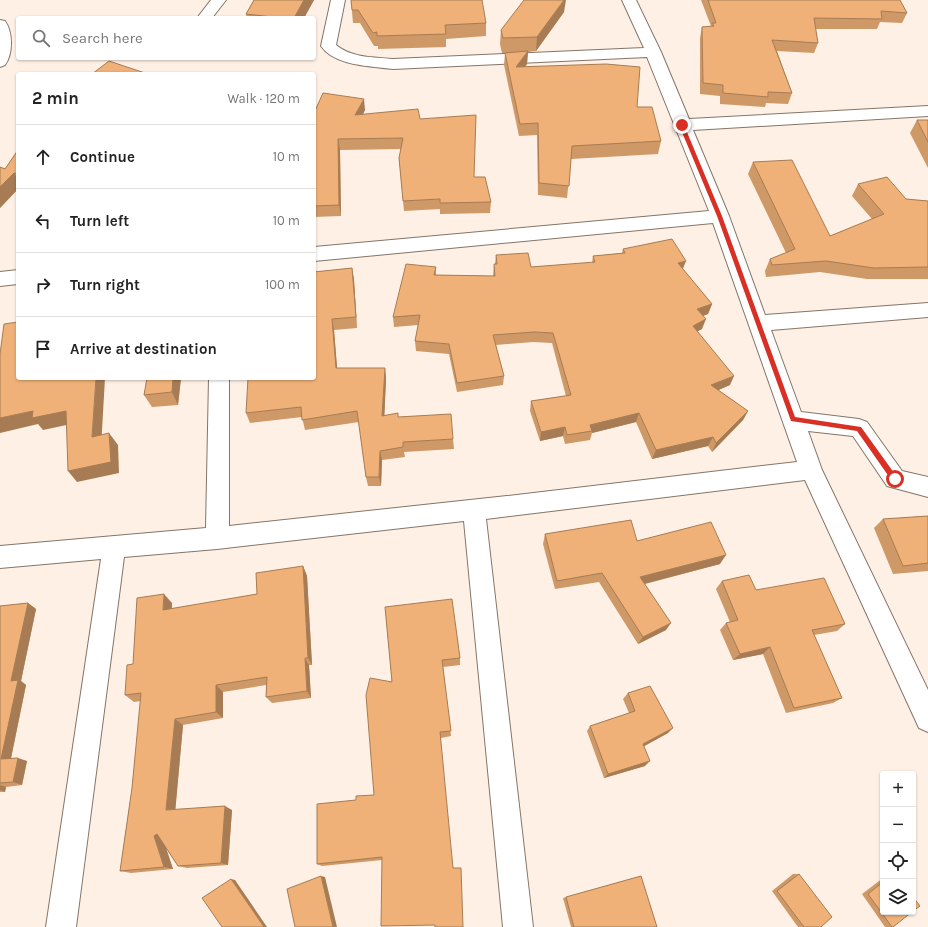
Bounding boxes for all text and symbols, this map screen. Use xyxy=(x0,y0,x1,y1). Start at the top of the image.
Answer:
search box xyxy=(16,16,316,60)
icon: search xyxy=(30,27,52,49)
text: Search here xyxy=(62,29,143,47)
text: 2 min xyxy=(32,88,79,108)
text: Walk · 120 m xyxy=(227,91,300,106)
route end xyxy=(673,116,691,134)
icon: ahead xyxy=(32,146,54,168)
text: Continue xyxy=(70,148,135,166)
text: 10 m xyxy=(273,149,300,164)
icon: left xyxy=(32,210,54,232)
text: Turn left xyxy=(70,212,129,230)
text: 10 m xyxy=(273,213,300,228)
icon: right xyxy=(32,274,54,296)
text: Turn right xyxy=(70,276,140,294)
text: 100 m xyxy=(265,277,300,292)
icon: arrive xyxy=(32,338,54,360)
text: Arrive at destination xyxy=(70,340,217,358)
route start xyxy=(886,470,904,488)
map controls xyxy=(880,771,916,915)
button: + xyxy=(880,771,916,807)
button: − xyxy=(880,807,916,843)
button: locate xyxy=(880,843,916,879)
button: layers xyxy=(880,879,916,915)

